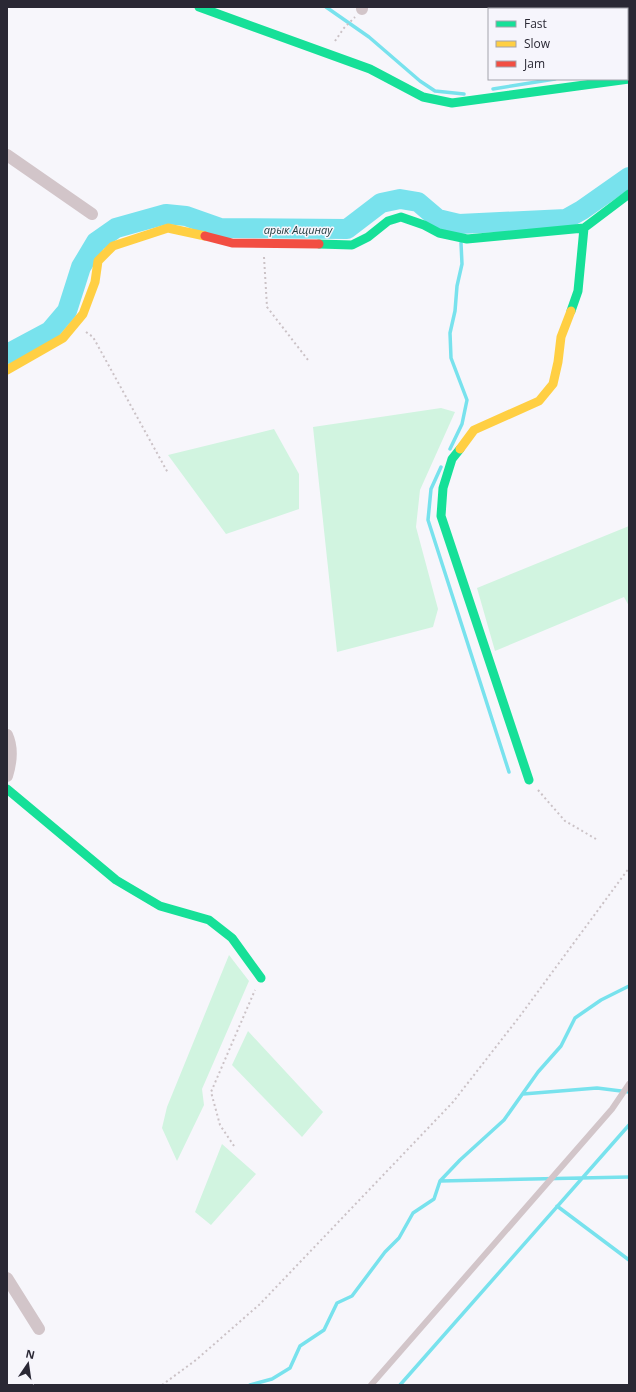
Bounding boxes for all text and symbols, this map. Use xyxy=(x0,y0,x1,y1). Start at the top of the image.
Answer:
legend xyxy=(488,8,628,80)
text: Fast xyxy=(524,15,547,32)
text: Slow xyxy=(524,35,551,52)
text: Jam xyxy=(523,55,545,72)
water label: арык Ащинау xyxy=(264,222,333,237)
north arrow xyxy=(8,1344,48,1384)
text: N xyxy=(24,1345,36,1362)

